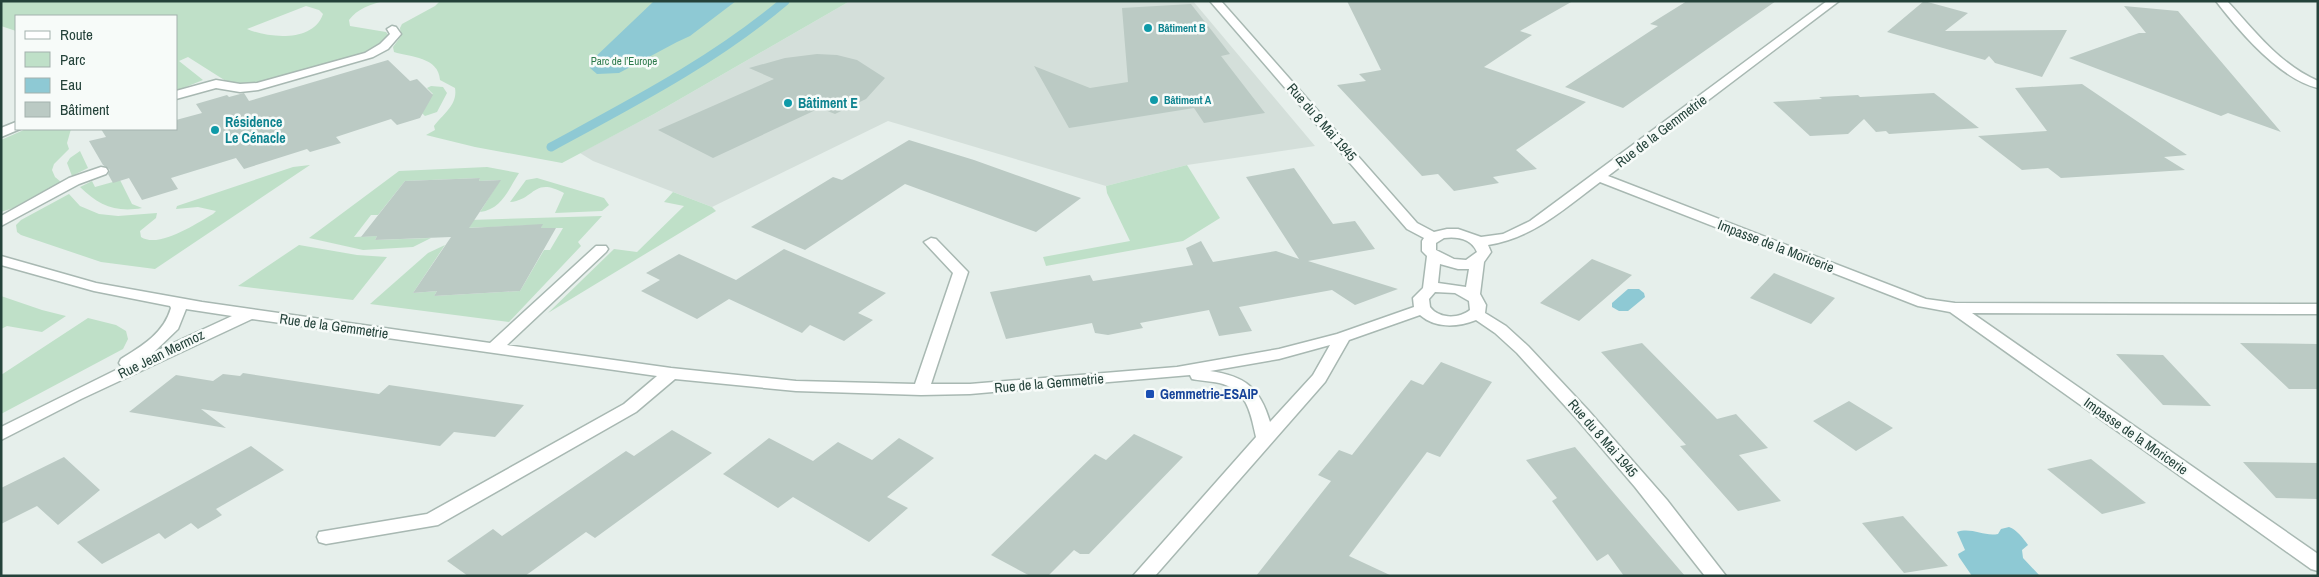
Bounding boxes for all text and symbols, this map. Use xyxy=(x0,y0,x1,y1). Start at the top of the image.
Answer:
legend xyxy=(15,15,178,130)
place label: Bâtiment B xyxy=(1158,21,1206,35)
marker: Bâtiment B xyxy=(1142,22,1154,34)
text: Route xyxy=(60,24,93,45)
text: Parc xyxy=(60,49,85,70)
park label: Parc de l’Europe xyxy=(591,54,657,68)
text: Eau xyxy=(60,74,82,95)
street label: Rue du 8 Mai 1945 xyxy=(1283,79,1361,165)
street label: Rue de la Gemmetrie xyxy=(1612,91,1710,171)
place label: Bâtiment A xyxy=(1164,93,1212,107)
place label: Bâtiment E xyxy=(798,94,858,112)
marker: Bâtiment A xyxy=(1148,94,1160,106)
marker: Bâtiment E xyxy=(782,97,794,109)
text: Bâtiment xyxy=(60,99,110,120)
place label: Résidence Le Cénacle xyxy=(225,113,286,147)
marker: Résidence Le Cénacle xyxy=(209,124,221,136)
street label: Impasse de la Moricerie xyxy=(1715,216,1837,276)
street label: Rue de la Gemmetrie xyxy=(278,309,390,343)
street label: Rue Jean Mermoz xyxy=(115,325,207,383)
street label: Rue de la Gemmetrie xyxy=(994,369,1104,397)
place label: Gemmetrie-ESAIP xyxy=(1160,385,1259,403)
marker: Gemmetrie-ESAIP xyxy=(1144,388,1156,400)
street label: Impasse de la Moricerie xyxy=(2080,393,2192,479)
street label: Rue du 8 Mai 1945 xyxy=(1564,395,1642,481)

